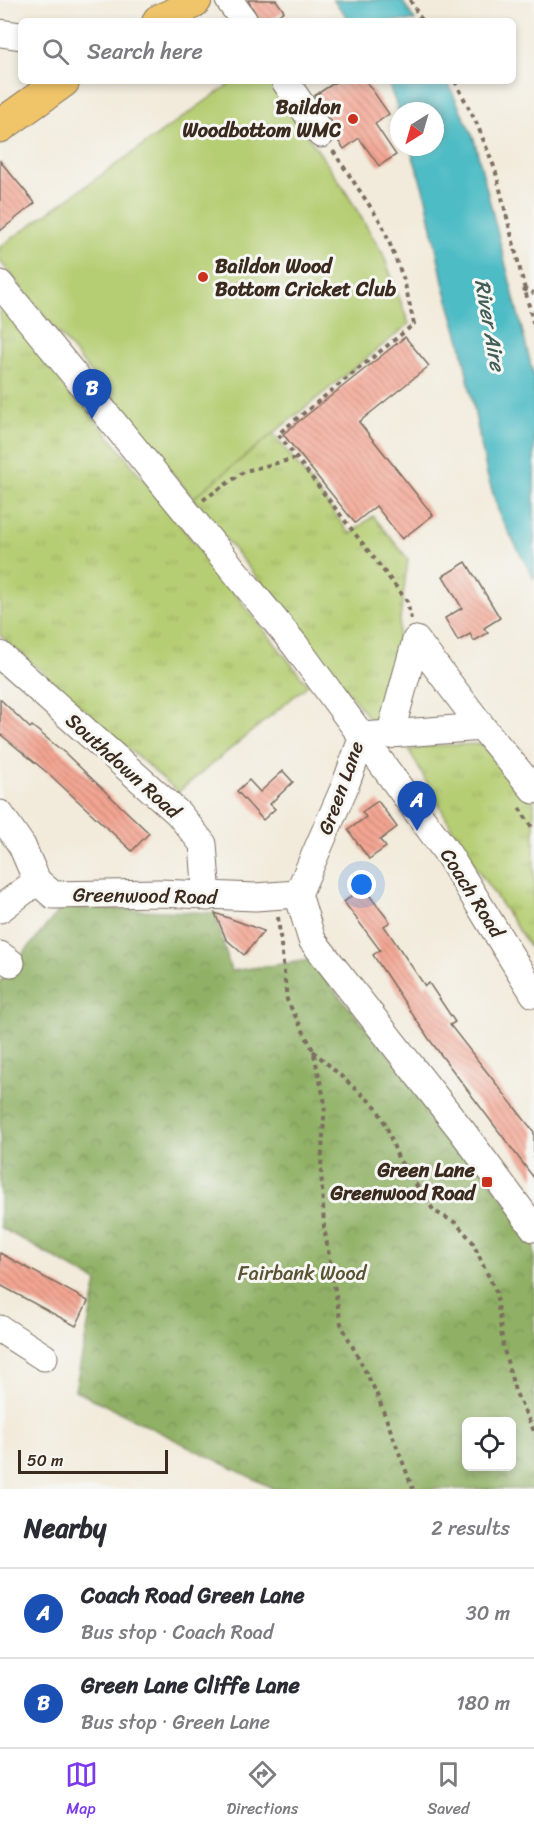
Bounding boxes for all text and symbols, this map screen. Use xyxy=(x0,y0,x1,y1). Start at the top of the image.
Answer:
search box xyxy=(18,18,516,84)
text: Search here xyxy=(87,32,203,71)
icon: search xyxy=(39,35,72,68)
place label: Baildon Woodbottom WMC xyxy=(182,90,341,148)
north arrow xyxy=(390,102,444,156)
marker: Baildon Woodbottom WMC xyxy=(346,112,360,126)
place label: Baildon Wood Bottom Cricket Club xyxy=(215,249,396,307)
marker: Baildon Wood Bottom Cricket Club xyxy=(196,270,210,284)
water label: River Aire xyxy=(463,276,517,376)
pin: B xyxy=(72,370,112,419)
street label: Southdown Road xyxy=(57,704,190,829)
street label: Green Lane xyxy=(308,736,374,840)
pin: A xyxy=(398,782,436,831)
street label: Coach Road xyxy=(430,841,514,946)
your location xyxy=(347,870,376,899)
street label: Greenwood Road xyxy=(72,877,219,915)
place label: Green Lane Greenwood Road xyxy=(330,1153,476,1211)
marker: Green Lane Greenwood Road xyxy=(480,1175,494,1189)
park label: Fairbank Wood xyxy=(238,1256,368,1291)
map controls xyxy=(462,1417,516,1471)
button: locate xyxy=(462,1417,516,1471)
text: 50 m xyxy=(27,1446,63,1475)
scale bar xyxy=(18,1447,168,1474)
text: Nearby xyxy=(24,1505,106,1551)
text: 2 results xyxy=(431,1511,510,1546)
text: Coach Road Green Lane xyxy=(81,1576,304,1615)
text: A xyxy=(37,1596,50,1631)
text: 30 m xyxy=(466,1596,510,1631)
text: Bus stop · Coach Road xyxy=(81,1615,273,1650)
text: Green Lane Cliffe Lane xyxy=(81,1666,300,1705)
text: B xyxy=(37,1686,50,1721)
text: 180 m xyxy=(456,1686,510,1721)
text: Bus stop · Green Lane xyxy=(81,1705,270,1740)
tab: Map xyxy=(65,1758,98,1823)
tab: Directions xyxy=(227,1758,298,1823)
tab: Saved xyxy=(427,1758,469,1823)

